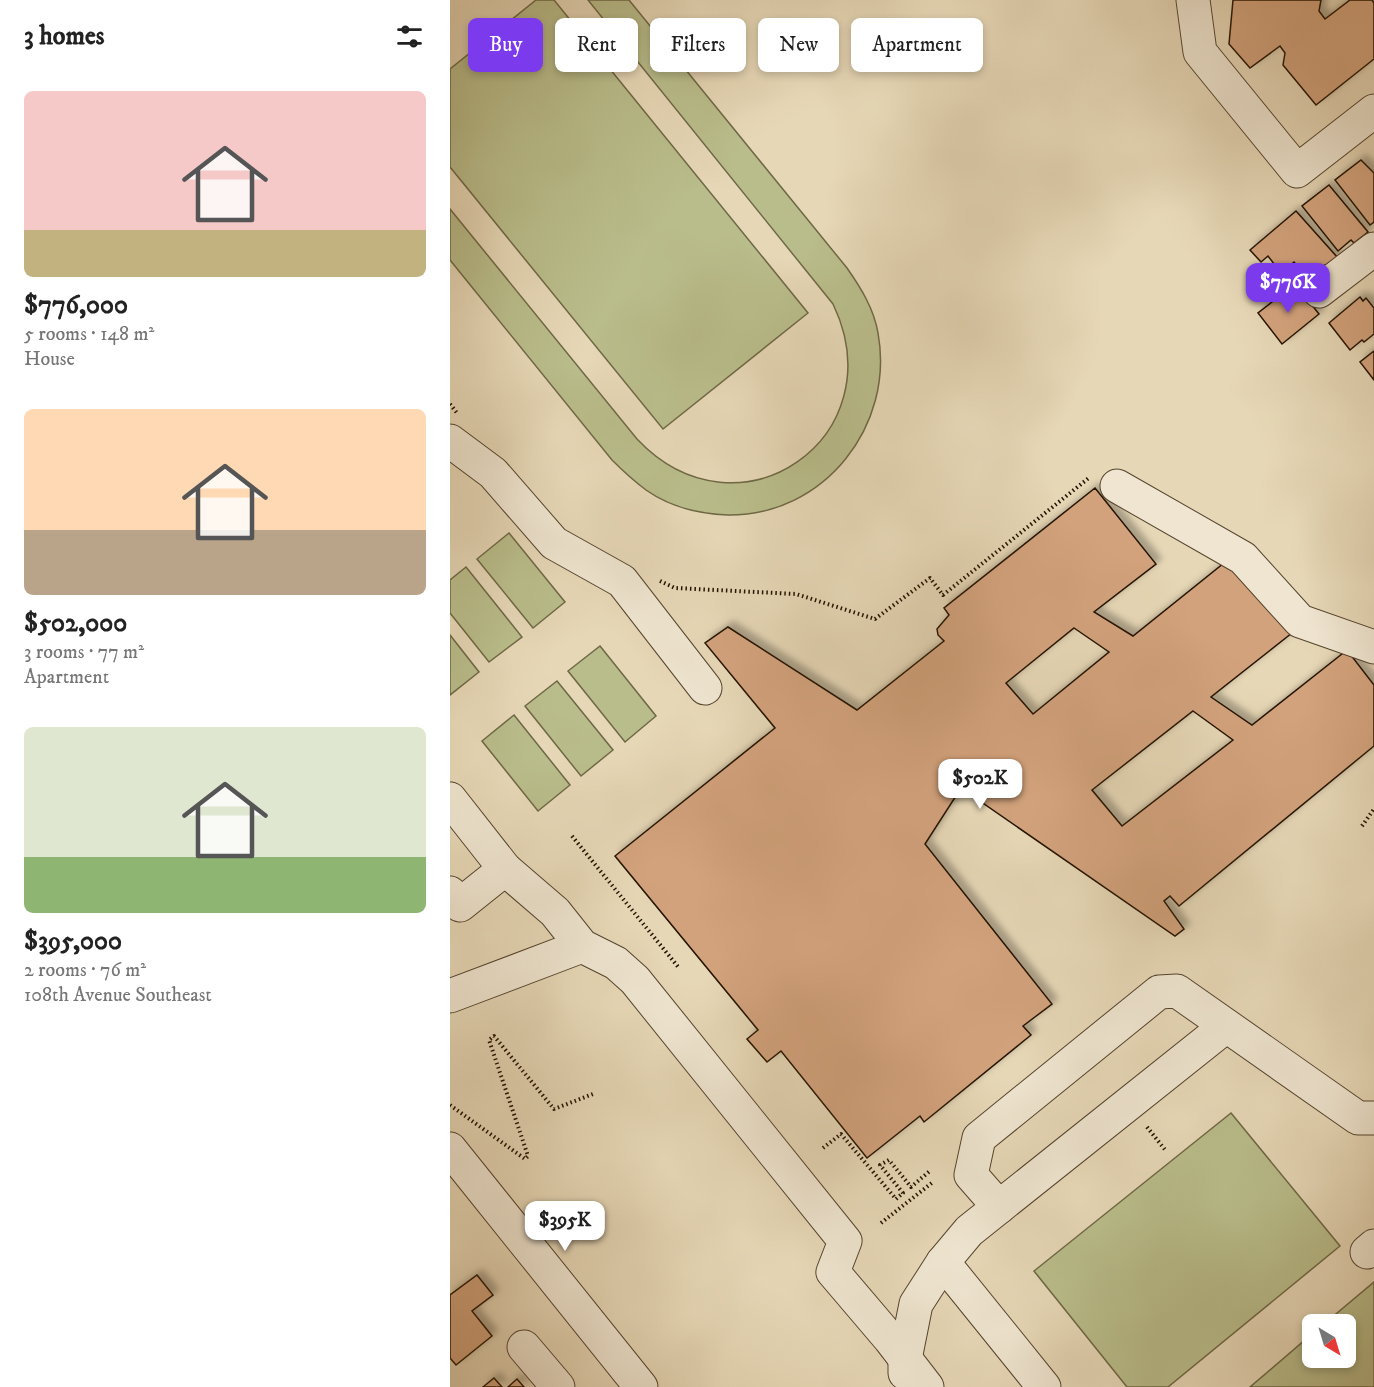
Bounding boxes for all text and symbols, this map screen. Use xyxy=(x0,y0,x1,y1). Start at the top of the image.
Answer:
chip: Buy xyxy=(468,18,543,72)
chip: Rent xyxy=(555,18,638,72)
chip: Filters xyxy=(650,18,746,72)
chip: New xyxy=(758,18,839,72)
chip: Apartment xyxy=(851,18,983,72)
text: 3 homes xyxy=(24,20,104,53)
icon: filters xyxy=(393,20,426,53)
icon: home xyxy=(171,130,279,238)
pin: $776K xyxy=(1246,263,1330,314)
text: $776K xyxy=(1260,270,1316,295)
text: $776,000 xyxy=(24,289,128,322)
text: 5 rooms · 148 m² xyxy=(24,322,154,347)
text: House xyxy=(24,347,75,372)
icon: home xyxy=(171,448,279,556)
text: $502,000 xyxy=(24,607,127,640)
text: 3 rooms · 77 m² xyxy=(24,640,144,665)
text: Apartment xyxy=(24,665,109,690)
pin: $502K xyxy=(938,759,1022,810)
icon: home xyxy=(171,766,279,874)
text: $502K xyxy=(952,766,1008,791)
text: $395,000 xyxy=(24,925,122,958)
text: 2 rooms · 76 m² xyxy=(24,958,146,983)
text: 108th Avenue Southeast xyxy=(24,983,212,1008)
pin: $395K xyxy=(523,1201,607,1252)
text: $395K xyxy=(539,1208,591,1233)
north arrow xyxy=(1302,1314,1356,1368)
map controls xyxy=(1302,1314,1356,1368)

